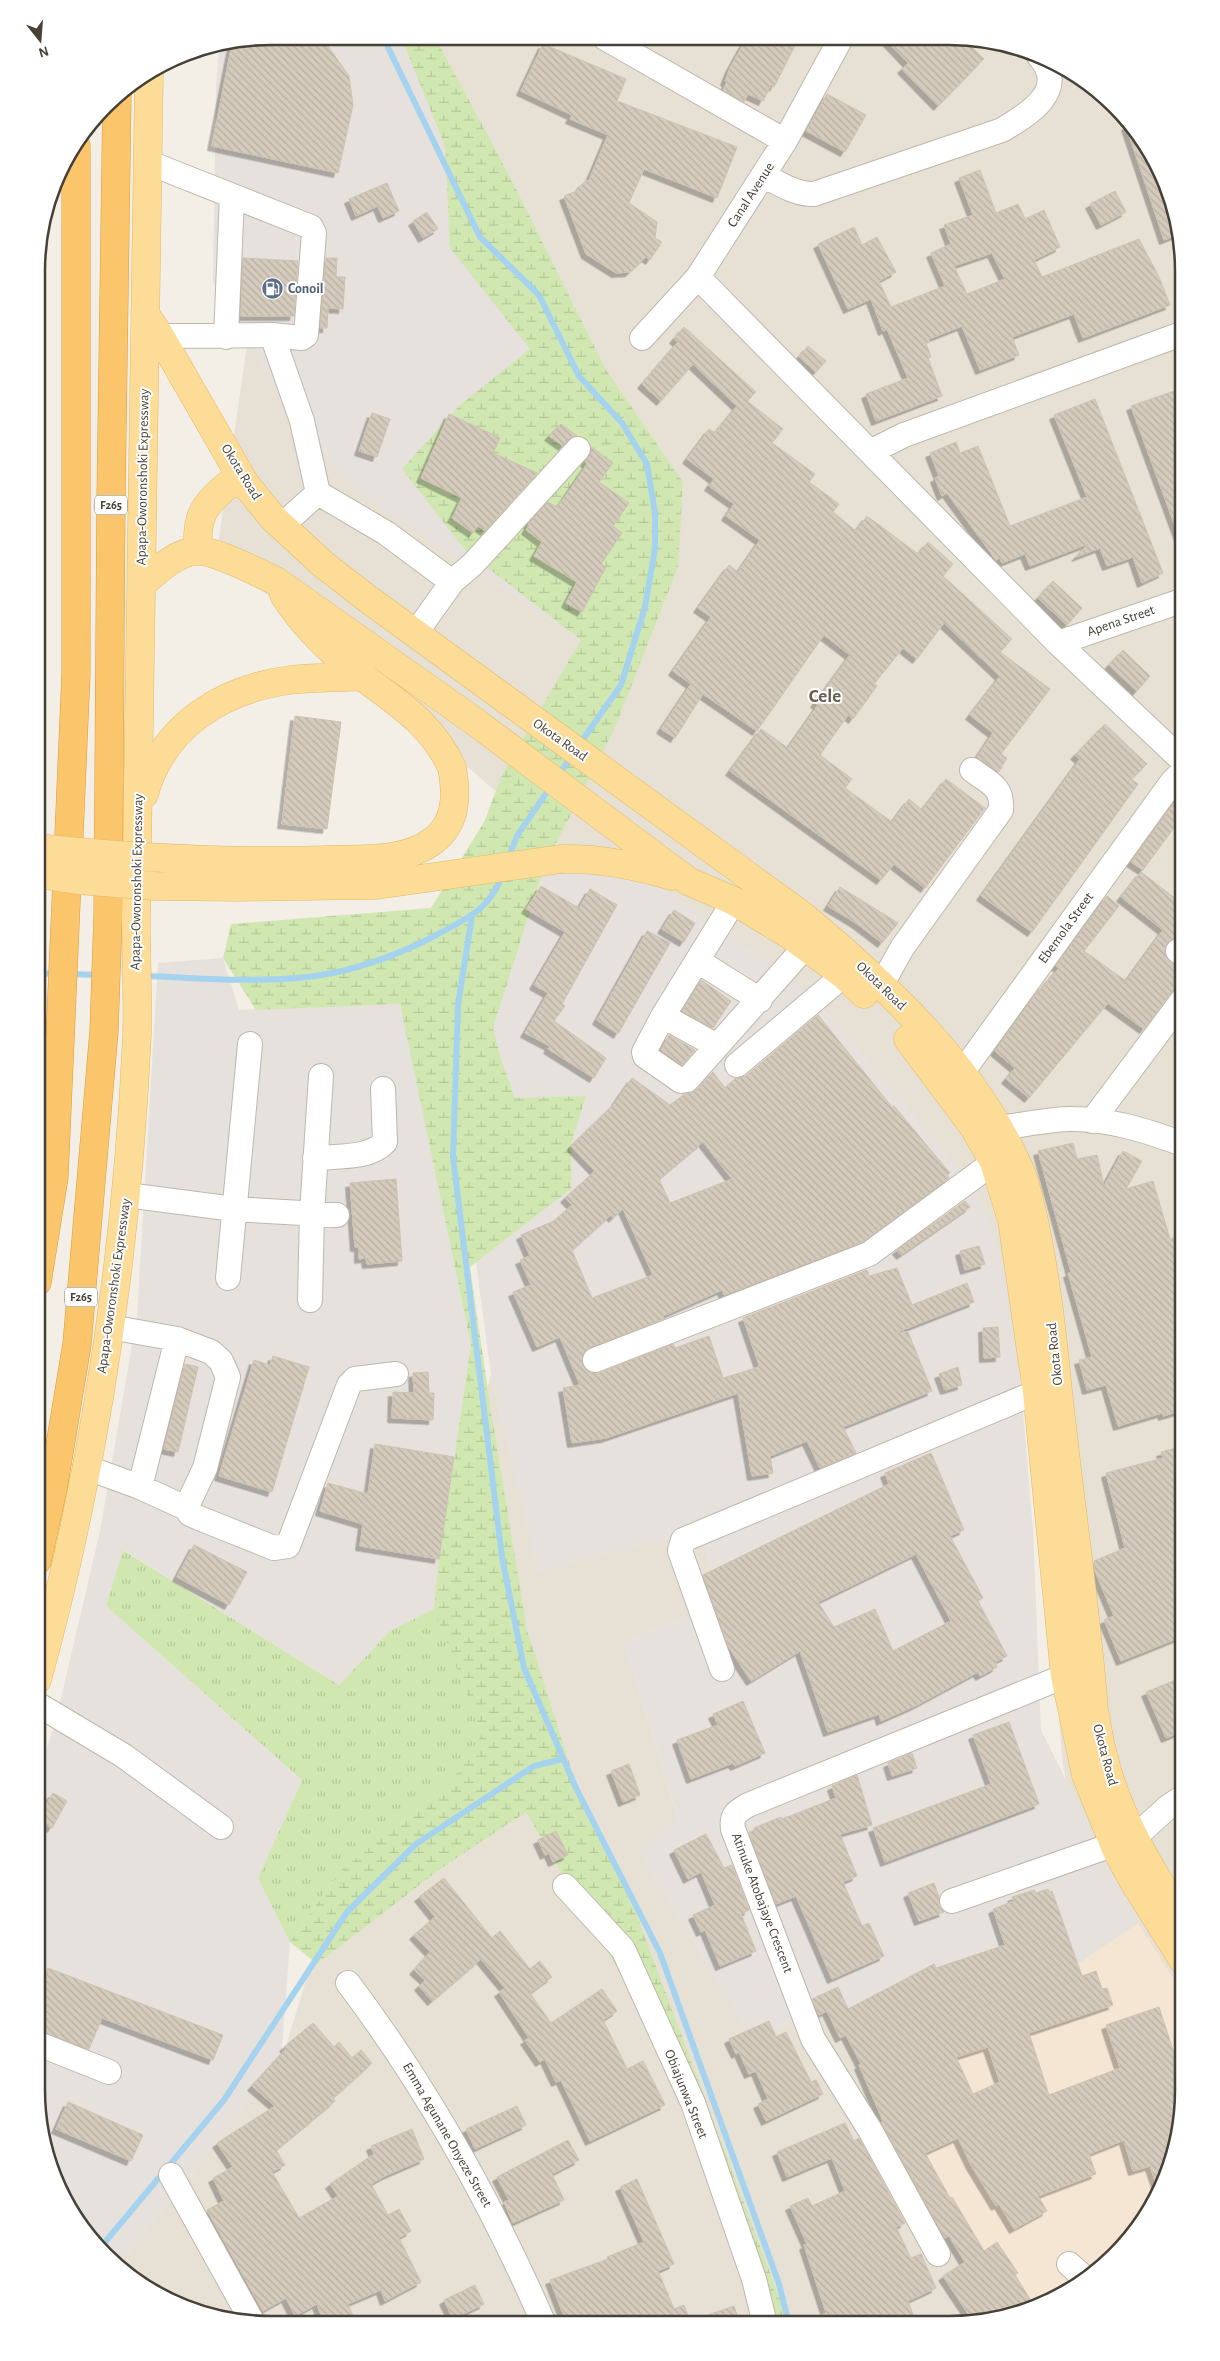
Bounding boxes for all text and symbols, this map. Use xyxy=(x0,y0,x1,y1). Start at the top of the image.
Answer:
north arrow xyxy=(15,15,65,65)
text: N xyxy=(37,43,50,60)
street label: Canal Avenue xyxy=(725,160,777,230)
fuel station icon: Conoil xyxy=(260,277,284,301)
place label: Conoil xyxy=(288,282,324,296)
street label: Apapa-Oworonshoki Expressway xyxy=(134,389,152,565)
street label: Okota Road xyxy=(218,442,264,502)
road number: F265 xyxy=(95,496,127,514)
street label: Apena Street xyxy=(1085,603,1157,639)
district label: Cele xyxy=(809,687,841,706)
street label: Okota Road xyxy=(530,716,590,764)
street label: Apapa-Oworonshoki Expressway xyxy=(128,794,146,970)
street label: Ebemola Street xyxy=(1036,890,1097,966)
street label: Okota Road xyxy=(853,959,909,1013)
street label: Apapa-Oworonshoki Expressway xyxy=(95,1198,133,1374)
road number: F265 xyxy=(65,1288,97,1306)
street label: Okota Road xyxy=(1045,1322,1065,1386)
street label: Okota Road xyxy=(1090,1723,1120,1787)
street label: Atinuke Atobajaye Crescent xyxy=(729,1831,795,1975)
street label: Obiajunwa Street xyxy=(662,2048,710,2141)
street label: Emma Agunane Onyeze Street xyxy=(400,2060,494,2210)

